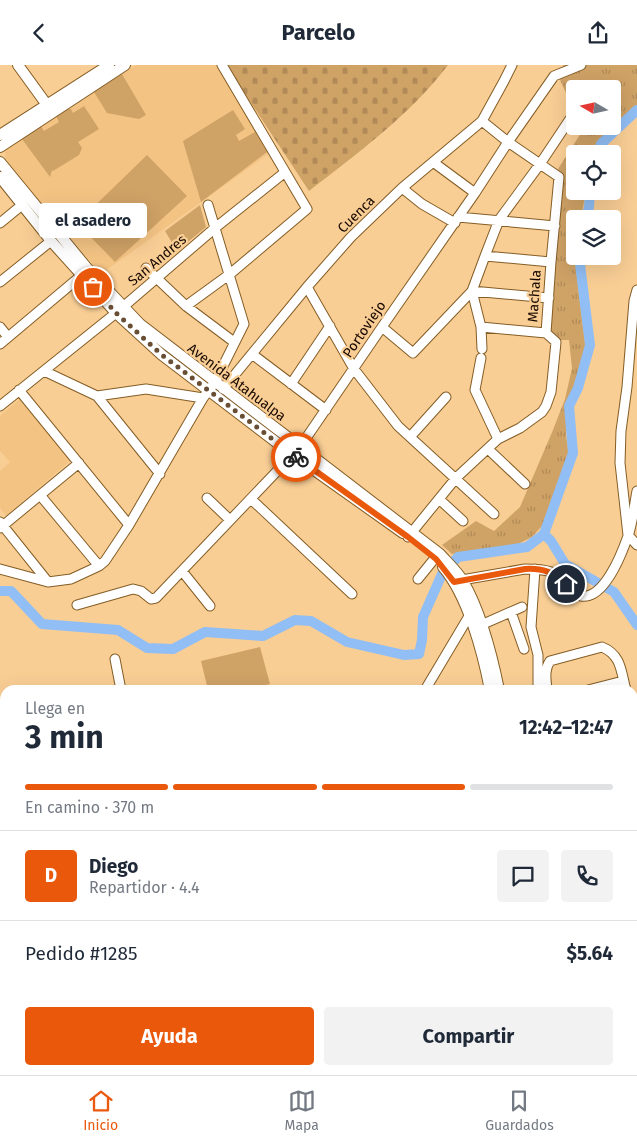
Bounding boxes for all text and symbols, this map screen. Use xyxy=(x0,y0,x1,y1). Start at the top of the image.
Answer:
icon: back xyxy=(25,19,53,47)
text: Parcelo xyxy=(282,19,355,46)
icon: share xyxy=(584,19,612,47)
north arrow xyxy=(566,80,621,135)
map controls xyxy=(566,80,621,265)
button: locate xyxy=(566,145,621,200)
street label: Cuenca xyxy=(334,192,379,237)
callout: el asadero xyxy=(39,202,147,237)
button: layers xyxy=(566,210,621,265)
text: el asadero xyxy=(55,211,131,230)
street label: San Andres xyxy=(125,231,190,290)
pin xyxy=(72,266,114,308)
street label: Machala xyxy=(524,269,545,323)
icon: bag xyxy=(79,273,107,301)
street label: Portoviejo xyxy=(339,298,390,361)
street label: Avenida Atahualpa xyxy=(184,340,289,425)
courier xyxy=(271,432,321,482)
icon: bike xyxy=(282,443,310,471)
pin xyxy=(545,563,587,605)
icon: home xyxy=(552,570,580,598)
text: Llega en xyxy=(25,699,85,718)
text: 12:42–12:47 xyxy=(519,716,613,739)
text: 3 min xyxy=(25,718,104,756)
text: En camino · 370 m xyxy=(25,798,154,817)
button: chat xyxy=(497,850,549,902)
button: phone xyxy=(561,850,613,902)
text: Diego xyxy=(89,855,138,878)
text: D xyxy=(45,864,57,887)
text: Repartidor · 4.4 xyxy=(89,878,199,897)
text: Pedido #1285 xyxy=(25,942,138,965)
text: $5.64 xyxy=(567,942,613,965)
button: Ayuda xyxy=(25,1007,314,1065)
button: Compartir xyxy=(324,1007,613,1065)
tab: Inicio xyxy=(83,1087,118,1134)
tab: Mapa xyxy=(285,1087,319,1134)
tab: Guardados xyxy=(485,1087,554,1134)

